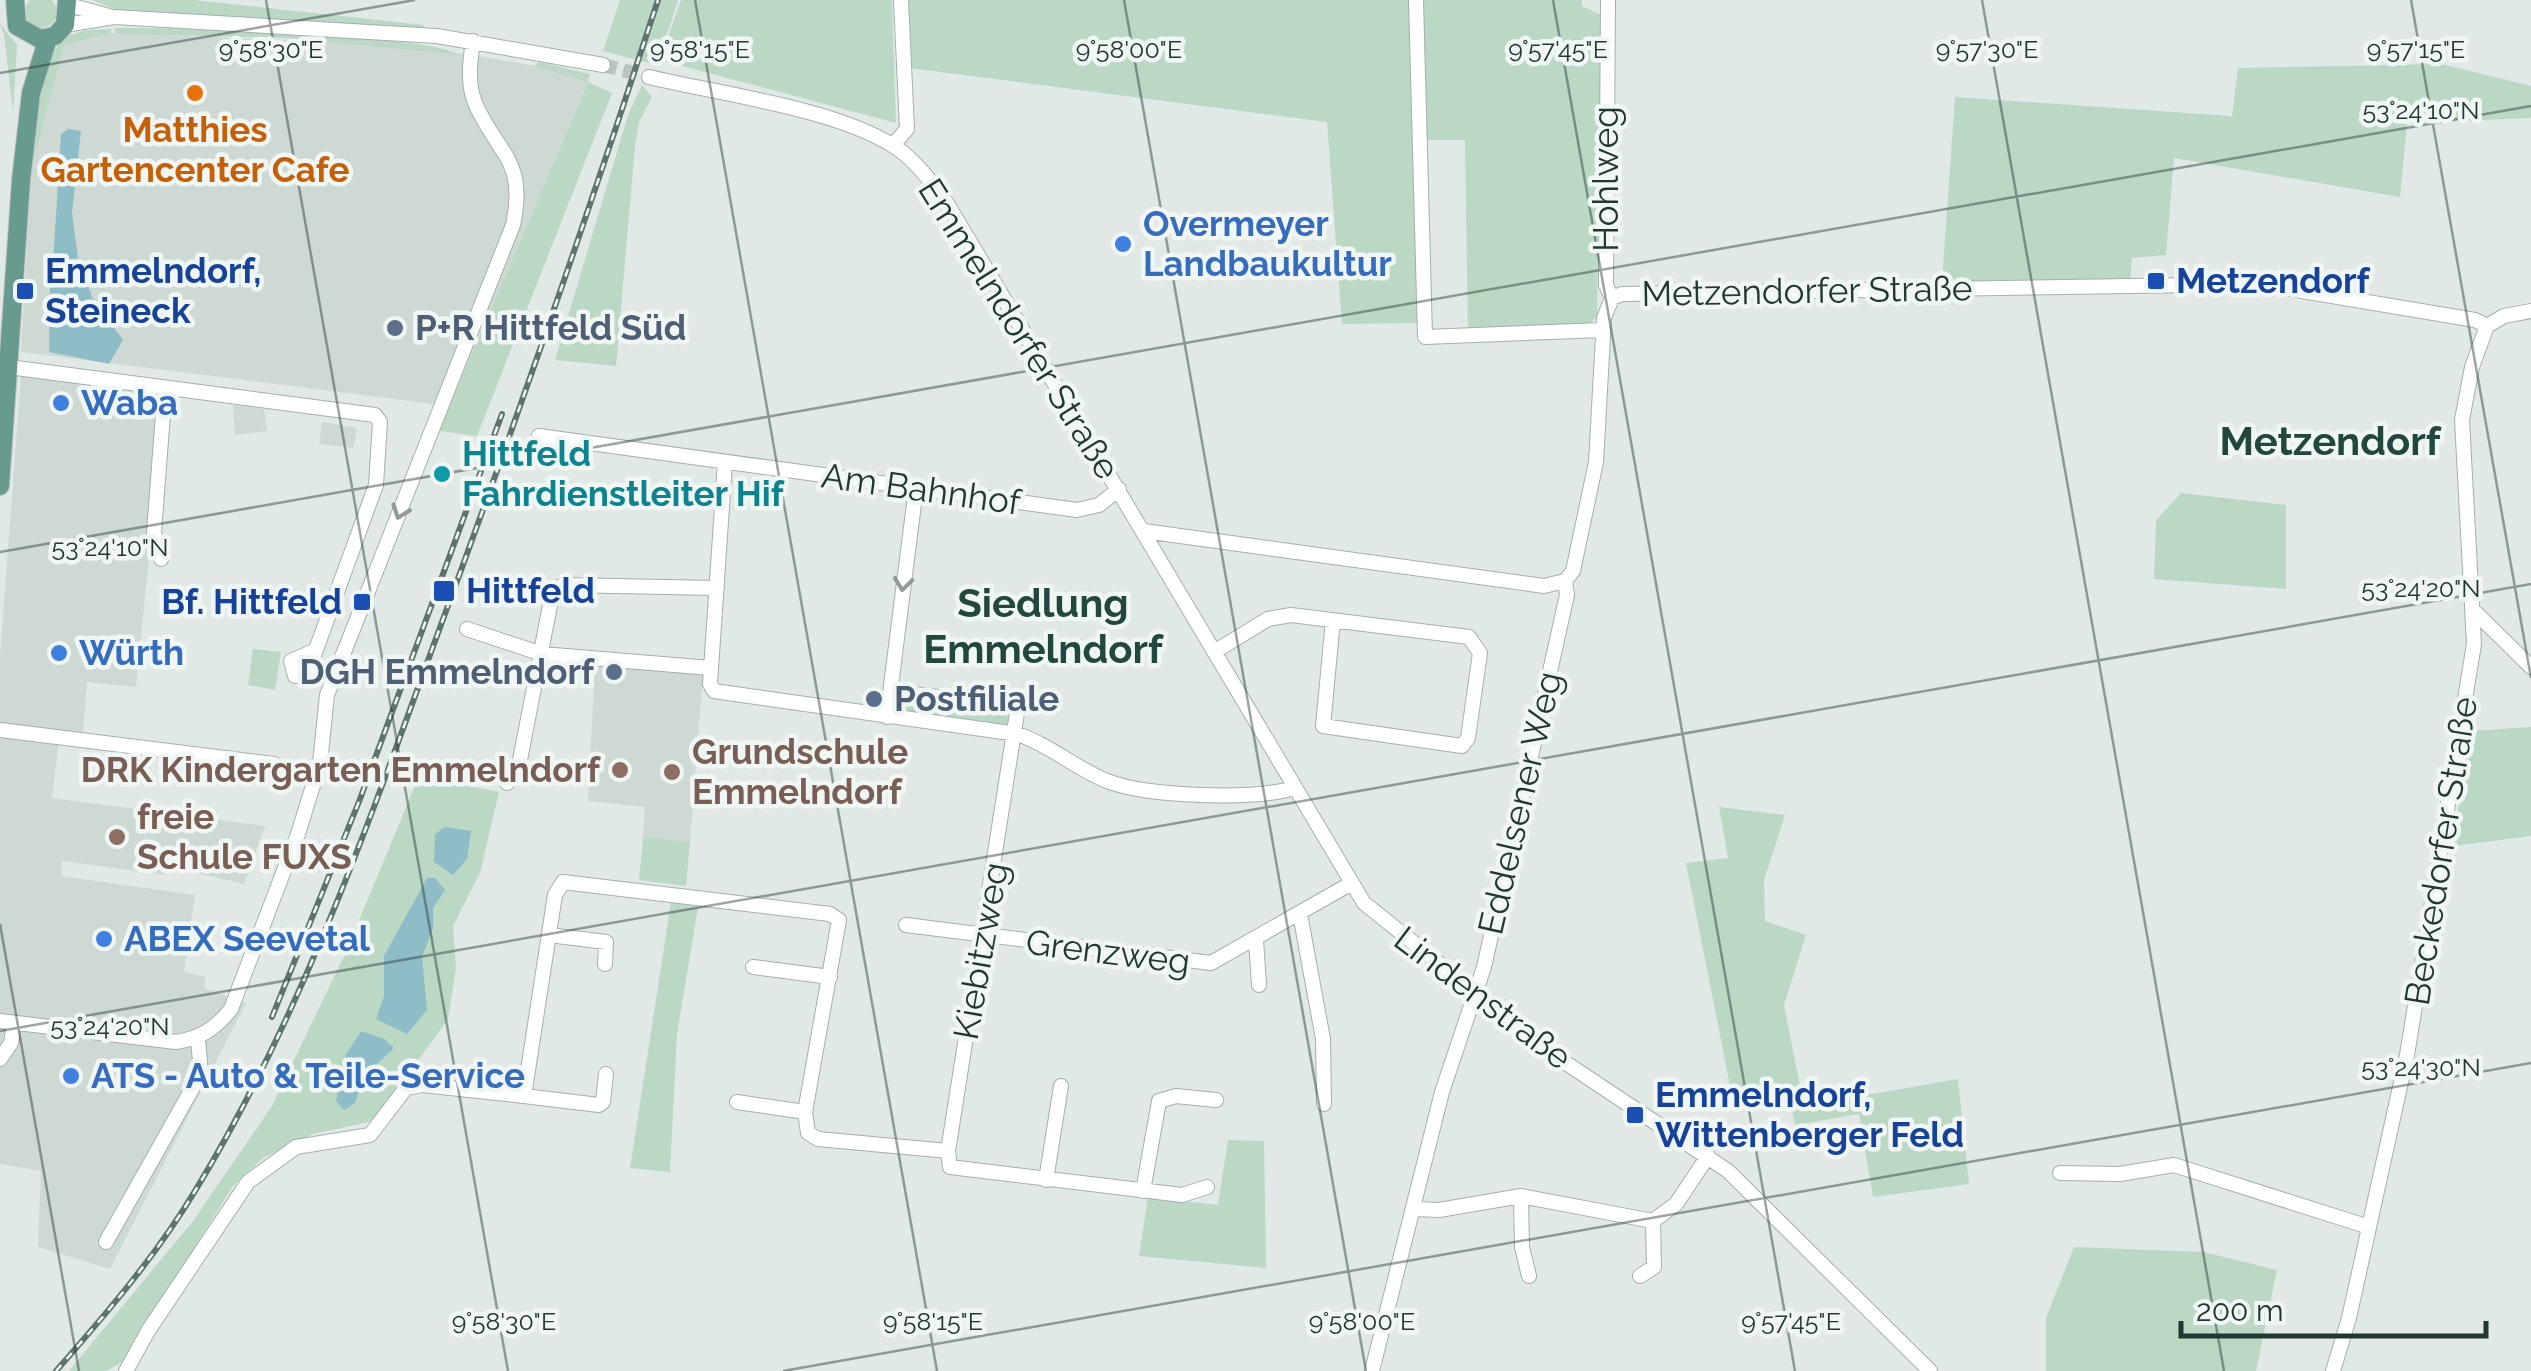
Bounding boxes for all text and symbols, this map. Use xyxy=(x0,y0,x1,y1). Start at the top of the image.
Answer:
text: 9°58'30"E xyxy=(219,34,323,64)
text: 9°58'15"E xyxy=(650,34,750,64)
text: 9°58'00"E xyxy=(1076,34,1182,64)
text: 9°57'45"E xyxy=(1508,34,1608,64)
text: 9°57'30"E xyxy=(1936,34,2038,64)
text: 9°57'15"E xyxy=(2367,34,2465,64)
marker: Matthies Gartencenter Cafe xyxy=(184,82,206,104)
text: 53°24'10"N xyxy=(2363,95,2479,125)
street label: Hohlweg xyxy=(1585,106,1626,252)
place label: Matthies Gartencenter Cafe xyxy=(41,109,350,190)
street label: Emmelndorfer Straße xyxy=(910,171,1129,487)
place label: Overmeyer Landbaukultur xyxy=(1143,203,1392,284)
marker: Overmeyer Landbaukultur xyxy=(1112,233,1134,255)
place label: Emmelndorf, Steineck xyxy=(45,250,262,331)
place label: Metzendorf xyxy=(2176,260,2371,301)
street label: Metzendorfer Straße xyxy=(1641,267,1973,314)
marker: Metzendorf xyxy=(2145,270,2167,292)
marker: Emmelndorf, Steineck xyxy=(14,280,36,302)
place label: P+R Hittfeld Süd xyxy=(415,307,686,348)
marker: P+R Hittfeld Süd xyxy=(384,317,406,339)
place label: Waba xyxy=(81,382,178,423)
marker: Waba xyxy=(50,392,72,414)
district label: Metzendorf xyxy=(2219,417,2442,464)
place label: Hittfeld Fahrdienstleiter Hif xyxy=(462,433,785,514)
street label: Am Bahnhof xyxy=(819,454,1025,523)
marker: Hittfeld Fahrdienstleiter Hif xyxy=(431,463,453,485)
one-way arrow xyxy=(391,503,412,520)
text: 53°24'10"N xyxy=(52,532,168,562)
place label: Hittfeld xyxy=(466,570,595,611)
text: 53°24'20"N xyxy=(2361,573,2481,603)
one-way arrow xyxy=(893,577,914,593)
marker: Hittfeld xyxy=(431,578,457,604)
district label: Siedlung Emmelndorf xyxy=(923,579,1164,672)
place label: Bf. Hittfeld xyxy=(161,581,342,622)
marker: Bf. Hittfeld xyxy=(351,591,373,613)
place label: Würth xyxy=(79,632,184,673)
marker: Würth xyxy=(48,642,70,664)
place label: DGH Emmelndorf xyxy=(300,651,595,692)
marker: DGH Emmelndorf xyxy=(603,661,625,683)
street label: Eddelsener Weg xyxy=(1469,667,1570,938)
place label: Postfiliale xyxy=(894,678,1059,719)
marker: Postfiliale xyxy=(863,688,885,710)
street label: Beckedorfer Straße xyxy=(2396,694,2485,1008)
place label: Grundschule Emmelndorf xyxy=(692,731,908,812)
place label: DRK Kindergarten Emmelndorf xyxy=(81,749,601,790)
marker: DRK Kindergarten Emmelndorf xyxy=(609,759,631,781)
marker: Grundschule Emmelndorf xyxy=(661,761,683,783)
place label: freie Schule FUXS xyxy=(137,796,352,877)
marker: freie Schule FUXS xyxy=(106,826,128,848)
street label: Kiebitzweg xyxy=(945,859,1016,1043)
place label: ABEX Seevetal xyxy=(124,918,371,959)
street label: Lindenstraße xyxy=(1387,918,1580,1077)
street label: Grenzweg xyxy=(1024,921,1192,982)
marker: ABEX Seevetal xyxy=(93,928,115,950)
text: 53°24'20"N xyxy=(50,1011,170,1041)
text: 53°24'30"N xyxy=(2361,1052,2481,1082)
place label: ATS - Auto & Teile-Service xyxy=(91,1055,525,1096)
marker: ATS - Auto & Teile-Service xyxy=(60,1065,82,1087)
place label: Emmelndorf, Wittenberger Feld xyxy=(1655,1074,1964,1155)
marker: Emmelndorf, Wittenberger Feld xyxy=(1624,1104,1646,1126)
scale bar xyxy=(2181,1276,2486,1338)
text: 200 m xyxy=(2196,1293,2284,1328)
text: 9°58'30"E xyxy=(452,1306,556,1336)
text: 9°58'15"E xyxy=(883,1306,983,1336)
text: 9°58'00"E xyxy=(1309,1306,1415,1336)
text: 9°57'45"E xyxy=(1741,1306,1841,1336)

